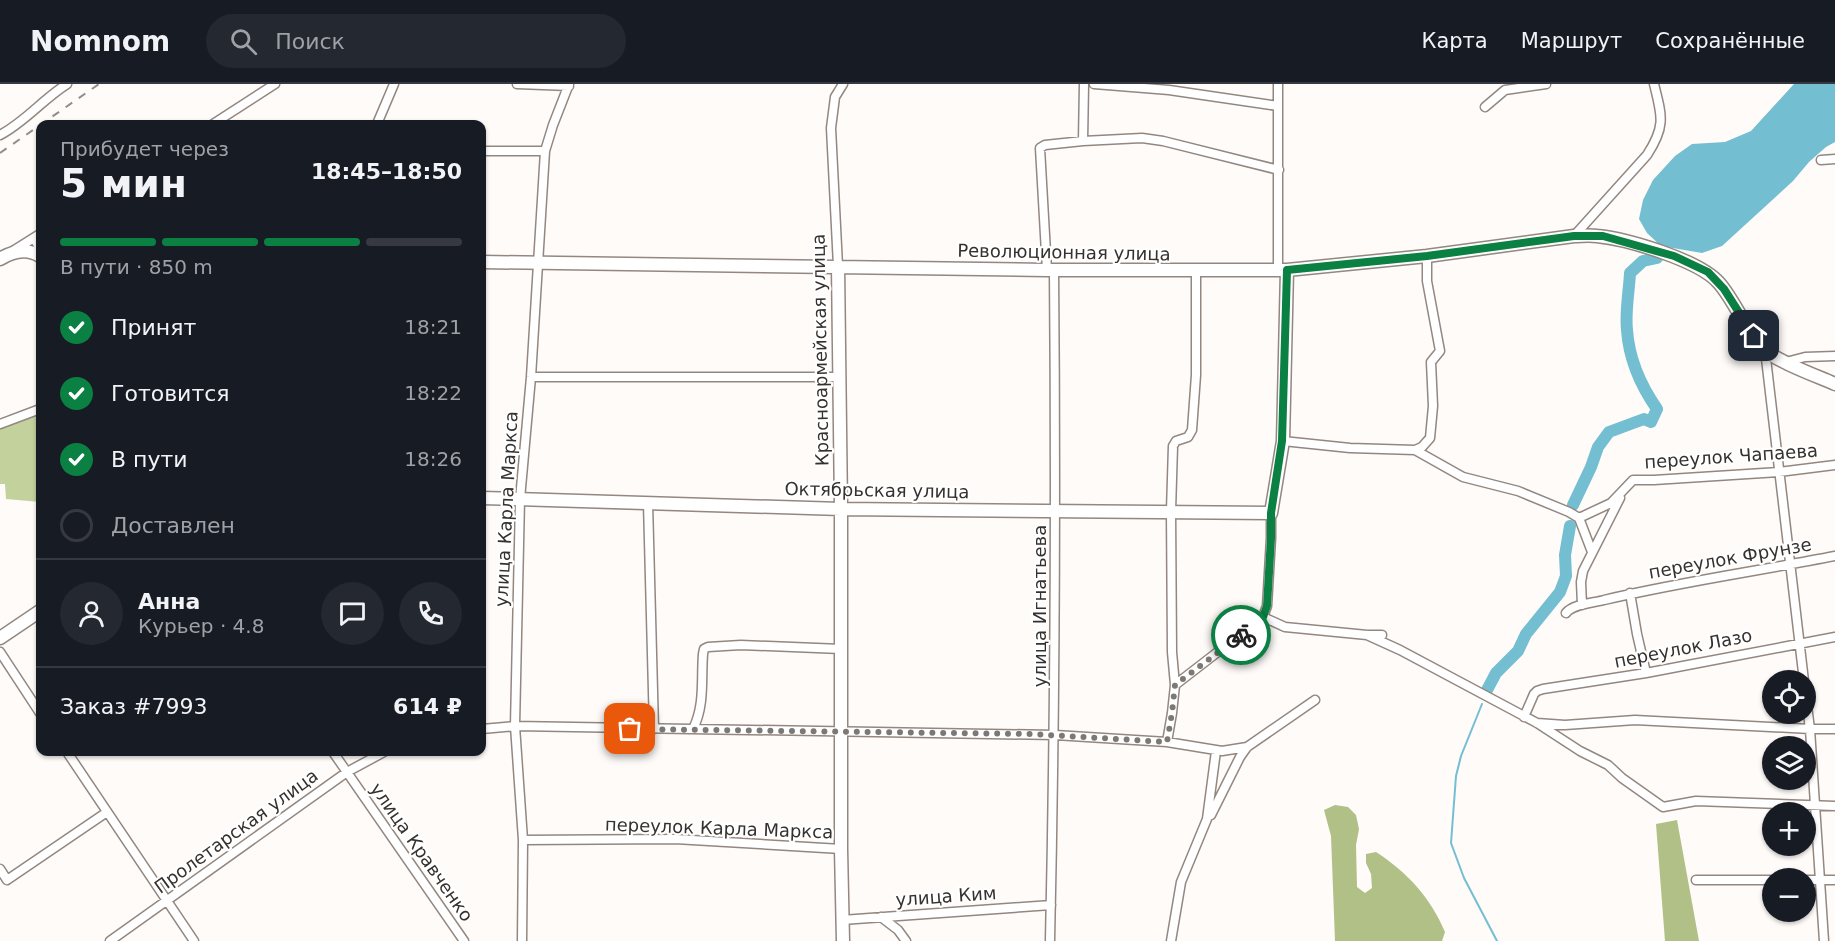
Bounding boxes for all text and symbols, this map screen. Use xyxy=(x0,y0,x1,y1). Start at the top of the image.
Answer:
search box xyxy=(206,14,626,68)
text: Nomnom xyxy=(30,25,170,58)
icon: search xyxy=(227,25,260,58)
text: Поиск xyxy=(275,29,345,54)
text: Карта xyxy=(1422,29,1488,53)
text: Маршрут xyxy=(1521,29,1622,53)
text: Сохранённые xyxy=(1655,29,1805,53)
text: Прибудет через xyxy=(60,137,229,161)
text: 18:45–18:50 xyxy=(311,159,462,184)
text: 5 мин xyxy=(60,161,187,206)
street label: Красноармейская улица xyxy=(807,234,833,466)
street label: Революционная улица xyxy=(957,240,1171,264)
text: В пути · 850 m xyxy=(60,255,213,279)
pin xyxy=(1728,310,1779,361)
icon: check xyxy=(60,311,93,344)
text: Принят xyxy=(111,315,196,340)
text: 18:21 xyxy=(404,315,462,339)
icon: home xyxy=(1737,319,1770,352)
icon: check xyxy=(60,377,93,410)
text: Готовится xyxy=(111,381,230,406)
text: 18:22 xyxy=(404,381,462,405)
street label: улица Карла Маркса xyxy=(490,411,522,607)
street label: переулок Чапаева xyxy=(1643,439,1819,473)
icon: check xyxy=(60,443,93,476)
text: В пути xyxy=(111,447,188,472)
text: 18:26 xyxy=(404,447,462,471)
street label: Октябрьская улица xyxy=(784,478,970,502)
text: Доставлен xyxy=(111,513,235,538)
street label: улица Игнатьева xyxy=(1029,525,1050,687)
street label: переулок Фрунзе xyxy=(1647,533,1813,583)
button: person xyxy=(60,582,123,645)
button: chat xyxy=(321,582,384,645)
button: phone xyxy=(399,582,462,645)
text: Анна xyxy=(138,589,200,614)
courier xyxy=(1211,605,1271,665)
text: Курьер · 4.8 xyxy=(138,614,264,638)
icon: bike xyxy=(1225,619,1258,652)
street label: переулок Лазо xyxy=(1612,624,1754,672)
map controls xyxy=(1762,670,1816,922)
button: locate xyxy=(1762,670,1816,724)
text: Заказ #7993 xyxy=(60,694,207,719)
text: 614 ₽ xyxy=(393,694,462,719)
pin xyxy=(604,703,655,754)
icon: bag xyxy=(613,712,646,745)
button: layers xyxy=(1762,736,1816,790)
street label: Пролетарская улица xyxy=(150,765,322,897)
street label: улица Кравченко xyxy=(366,779,478,925)
button: + xyxy=(1762,802,1816,856)
street label: переулок Карла Маркса xyxy=(605,814,833,842)
button: − xyxy=(1762,868,1816,922)
street label: улица Ким xyxy=(895,882,997,910)

